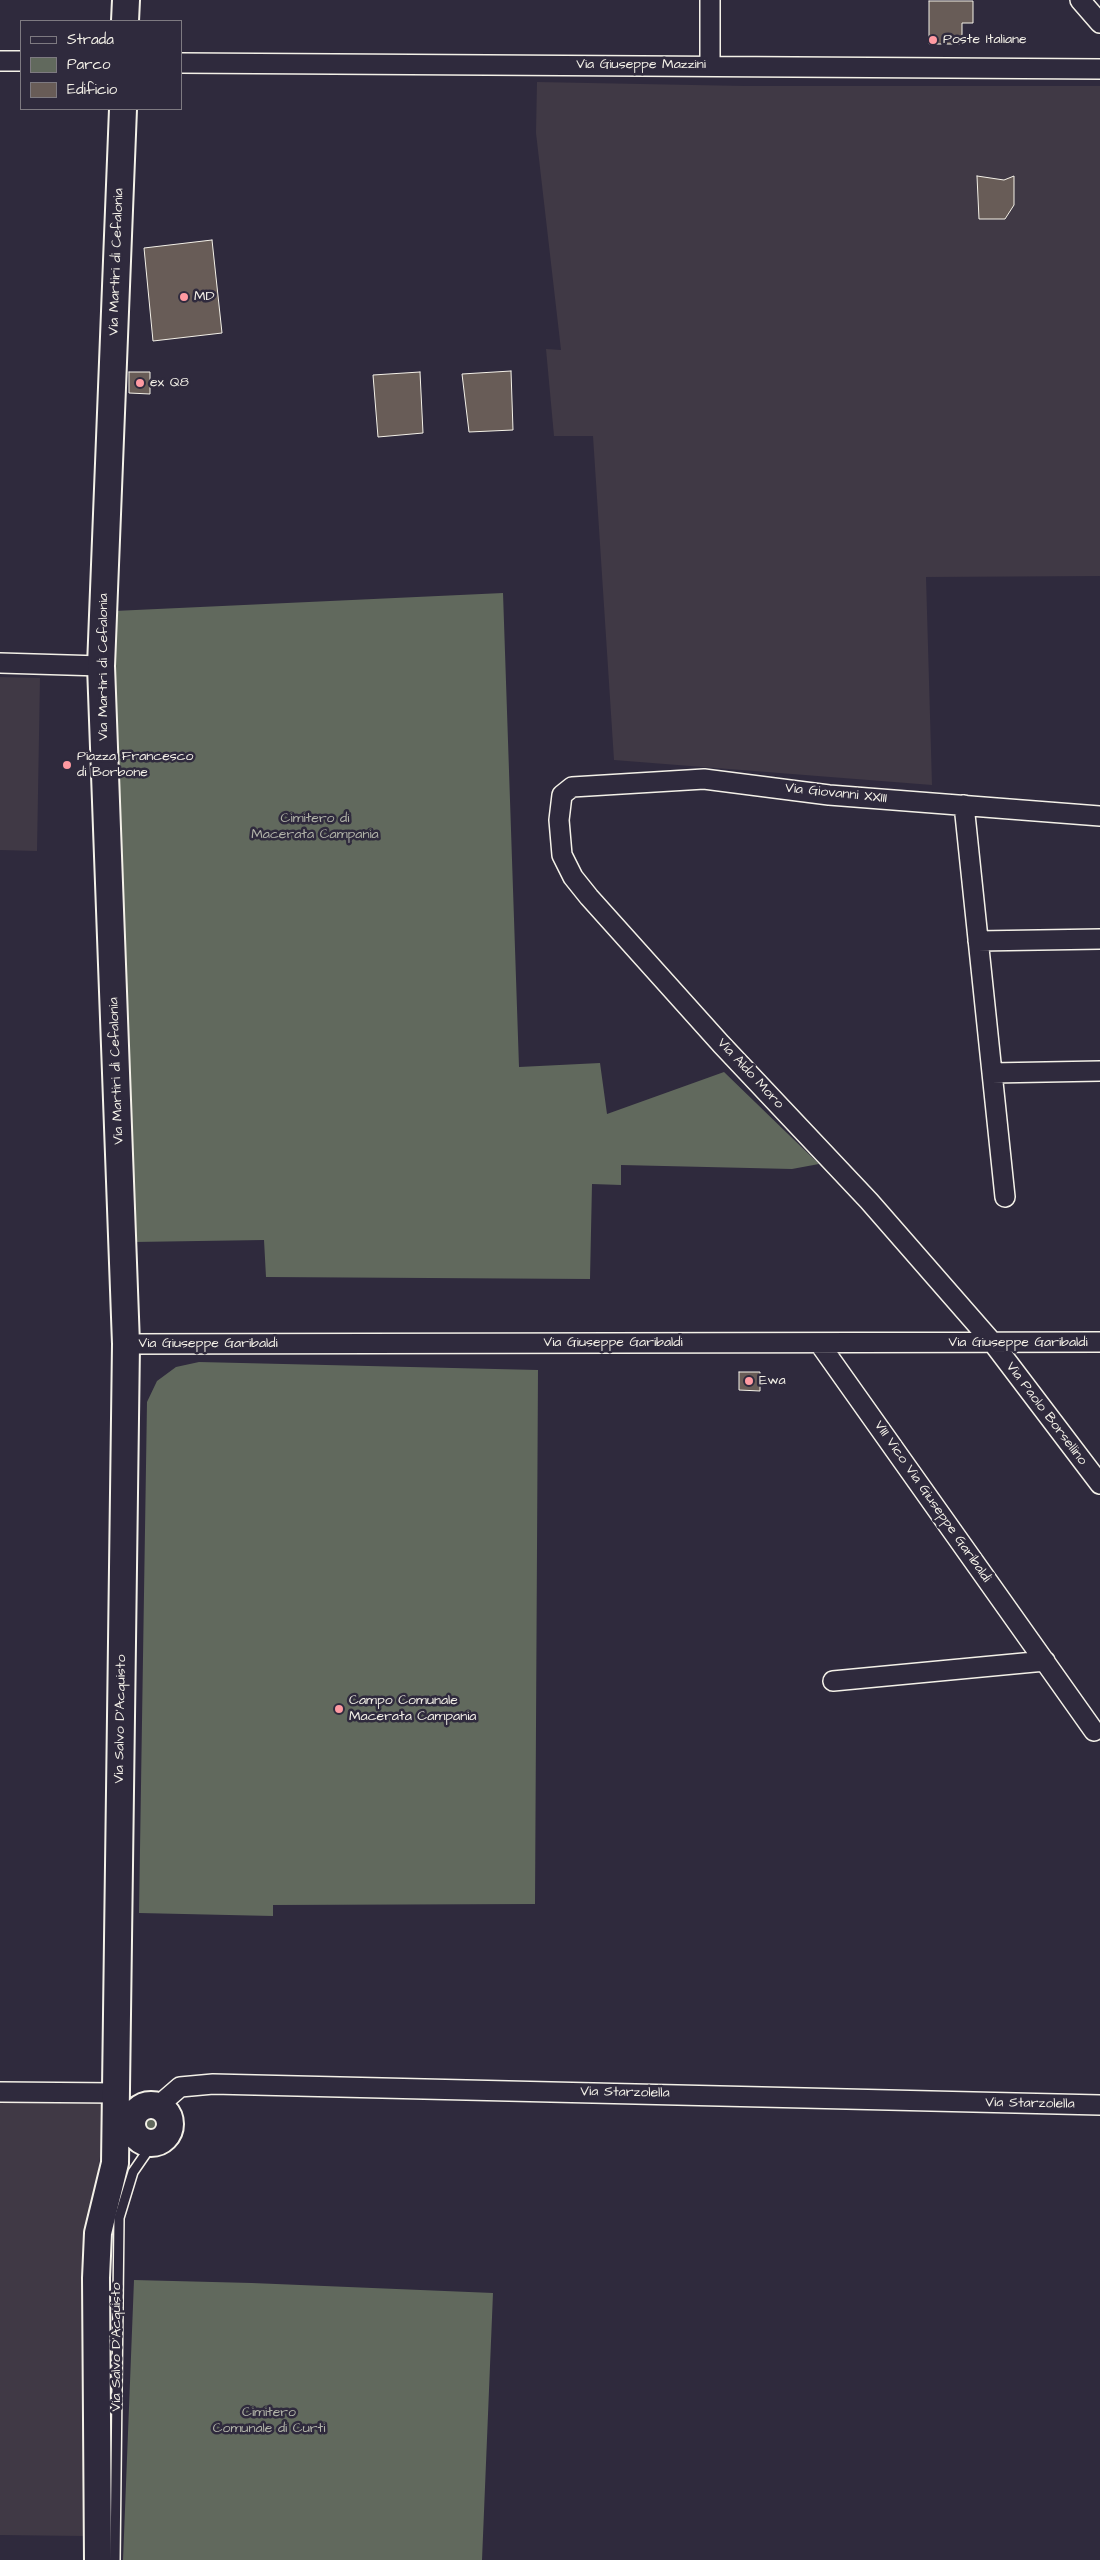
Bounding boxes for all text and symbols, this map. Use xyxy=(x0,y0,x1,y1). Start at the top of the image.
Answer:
legend xyxy=(20,20,182,110)
text: Strada xyxy=(67,29,114,50)
place label: Poste Italiane xyxy=(943,32,1027,48)
marker: Poste Italiane xyxy=(927,34,939,46)
text: Parco xyxy=(67,54,110,75)
street label: Via Giuseppe Mazzini xyxy=(576,57,706,73)
text: Edificio xyxy=(67,79,117,100)
street label: Via Martiri di Cefalonia xyxy=(106,188,128,336)
place label: MD xyxy=(194,289,215,305)
marker: MD xyxy=(178,291,190,303)
place label: ex Q8 xyxy=(150,375,189,391)
marker: ex Q8 xyxy=(134,377,146,389)
street label: Via Martiri di Cefalonia xyxy=(96,593,112,741)
place label: Piazza Francesco di Borbone xyxy=(77,749,193,782)
marker: Piazza Francesco di Borbone xyxy=(61,759,73,771)
street label: Via Giovanni XXIII xyxy=(784,780,888,808)
park label: Cimitero di Macerata Campania xyxy=(251,811,379,844)
street label: Via Martiri di Cefalonia xyxy=(106,997,128,1145)
street label: Via Aldo Moro xyxy=(713,1035,787,1113)
street label: Via Giuseppe Garibaldi xyxy=(543,1335,683,1351)
street label: Via Giuseppe Garibaldi xyxy=(948,1335,1088,1351)
street label: Via Giuseppe Garibaldi xyxy=(138,1336,278,1352)
street label: Via Paolo Borsellino xyxy=(1002,1359,1090,1469)
place label: Ewa xyxy=(759,1373,786,1389)
marker: Ewa xyxy=(743,1375,755,1387)
street label: VIII Vico Via Giuseppe Garibaldi xyxy=(870,1418,994,1586)
street label: Via Salvo D'Acquisto xyxy=(111,1654,131,1784)
place label: Campo Comunale Macerata Campania xyxy=(349,1693,476,1725)
marker: Campo Comunale Macerata Campania xyxy=(333,1703,345,1715)
street label: Via Starzolella xyxy=(580,2084,670,2102)
street label: Via Starzolella xyxy=(985,2095,1075,2113)
street label: Via Salvo D'Acquisto xyxy=(109,2283,125,2411)
park label: Cimitero Comunale di Curti xyxy=(213,2405,325,2438)

